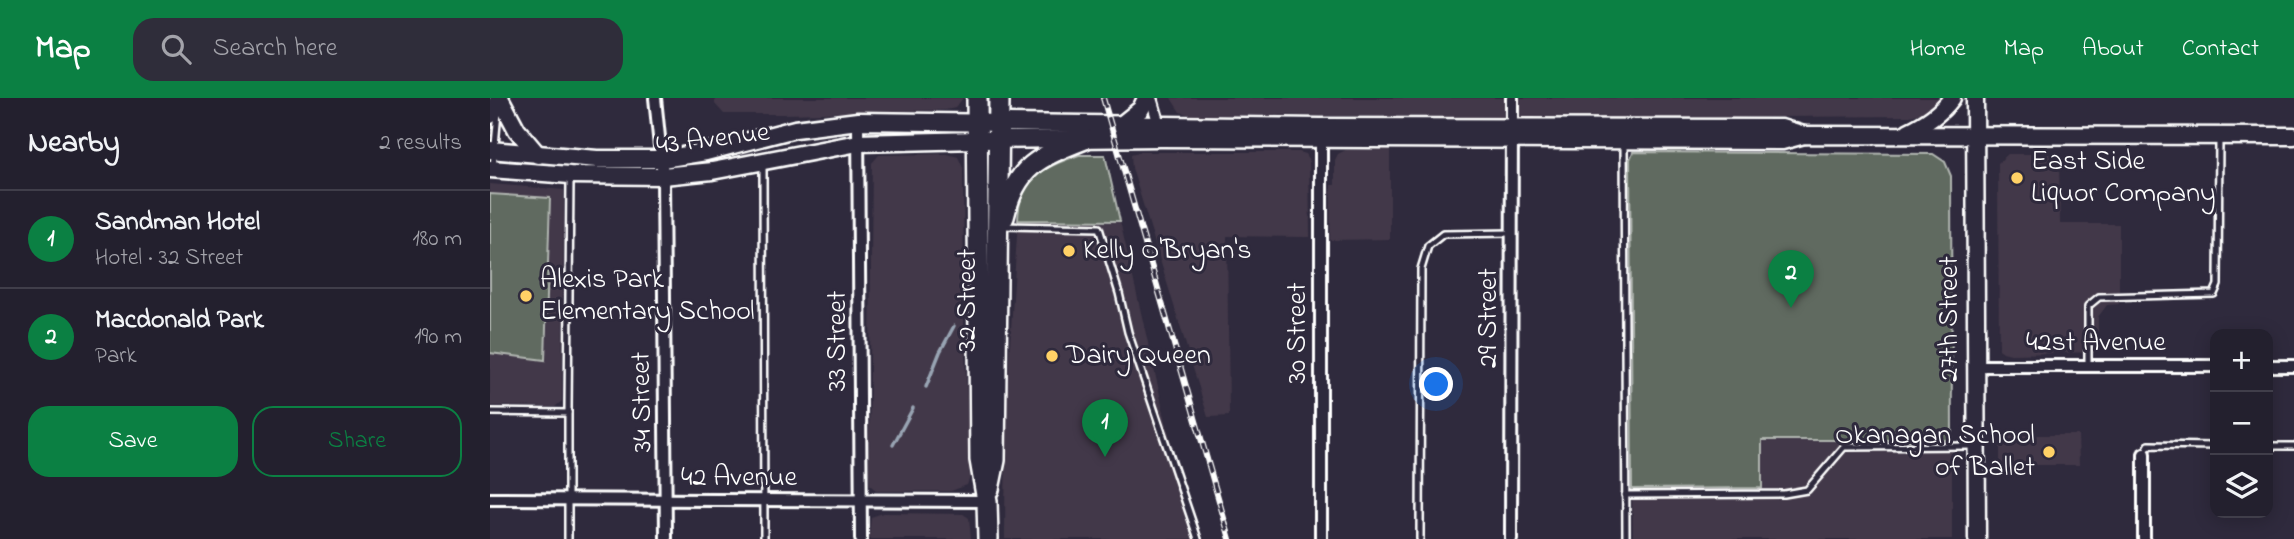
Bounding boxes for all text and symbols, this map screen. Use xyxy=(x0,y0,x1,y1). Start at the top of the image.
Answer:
search box xyxy=(133,18,623,81)
text: Map xyxy=(35,25,91,73)
icon: search xyxy=(157,30,195,68)
text: Search here xyxy=(213,30,337,68)
text: Home xyxy=(1910,32,1966,67)
text: Map xyxy=(2004,32,2044,67)
text: About xyxy=(2082,32,2144,67)
text: Contact xyxy=(2182,32,2259,67)
street label: 43 Avenue xyxy=(654,113,772,167)
text: Nearby xyxy=(28,122,120,166)
text: 2 results xyxy=(379,127,462,160)
place label: East Side Liquor Company xyxy=(2031,142,2216,215)
marker: East Side Liquor Company xyxy=(2009,170,2025,186)
text: Sandman Hotel xyxy=(95,204,260,242)
text: 1 xyxy=(47,223,55,256)
text: 180 m xyxy=(413,223,462,256)
place label: Kelly O'Bryan's xyxy=(1083,231,1252,272)
text: Hotel · 32 Street xyxy=(95,242,243,275)
marker: Kelly O'Bryan's xyxy=(1061,243,1077,259)
street label: 32 Street xyxy=(948,248,989,352)
pin: 2 xyxy=(1768,250,1814,308)
street label: 27th Street xyxy=(1930,256,1971,382)
place label: Alexis Park Elementary School xyxy=(540,260,755,333)
street label: 29 Street xyxy=(1469,268,1510,368)
street label: 30 Street xyxy=(1278,282,1319,384)
marker: Alexis Park Elementary School xyxy=(518,288,534,304)
street label: 33 Street xyxy=(818,291,859,391)
text: Macdonald Park xyxy=(95,302,264,340)
text: 2 xyxy=(45,321,57,354)
text: 190 m xyxy=(414,321,462,354)
street label: 42st Avenue xyxy=(2026,323,2166,364)
map controls xyxy=(2210,329,2273,518)
button: + xyxy=(2210,329,2273,392)
place label: Dairy Queen xyxy=(1065,336,1211,377)
text: Park xyxy=(95,340,137,373)
marker: Dairy Queen xyxy=(1044,348,1060,364)
street label: 34 Street xyxy=(622,351,664,453)
your location xyxy=(1419,367,1453,401)
button: − xyxy=(2210,392,2273,455)
pin: 1 xyxy=(1082,399,1128,457)
button: Save xyxy=(28,406,238,477)
button: Share xyxy=(252,406,462,477)
place label: Okanagan School of Ballet xyxy=(1835,416,2035,489)
marker: Okanagan School of Ballet xyxy=(2041,444,2057,460)
button: layers xyxy=(2210,455,2273,518)
street label: 42 Avenue xyxy=(681,458,798,499)

